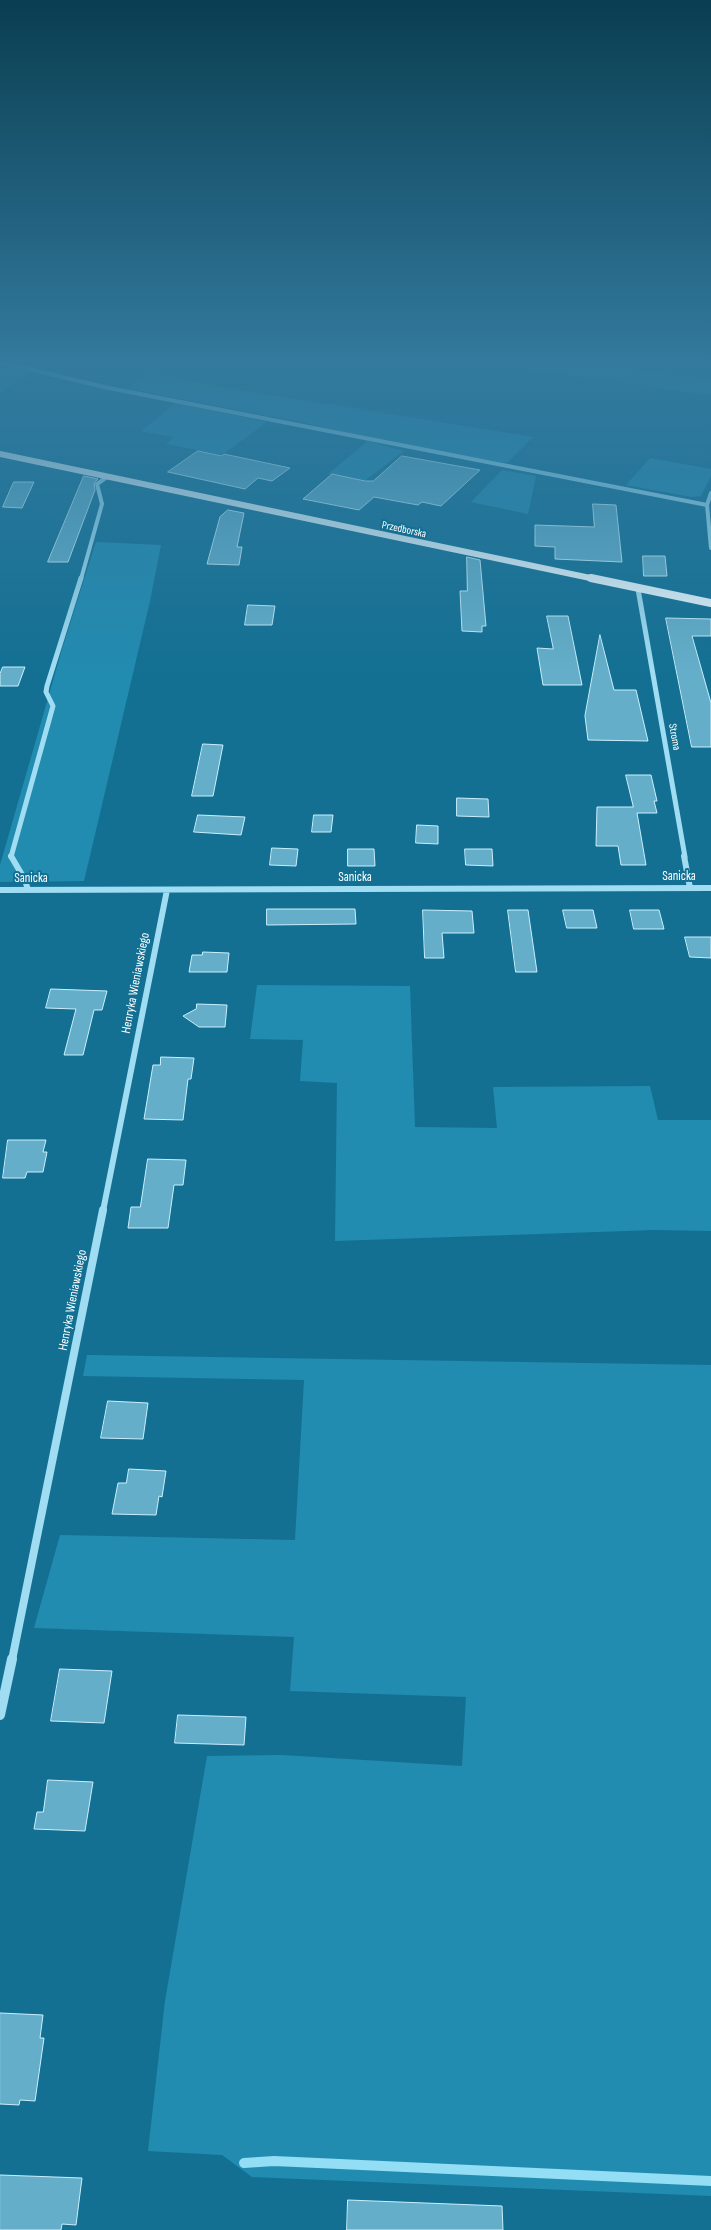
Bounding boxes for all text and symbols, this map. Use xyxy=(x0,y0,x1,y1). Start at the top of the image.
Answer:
street label: Przedborska xyxy=(381,519,427,541)
street label: Stroma xyxy=(665,723,683,751)
street label: Sanicka xyxy=(662,869,696,885)
street label: Sanicka xyxy=(338,870,372,886)
street label: Sanicka xyxy=(14,871,48,887)
street label: Henryka Wieniawskiego xyxy=(119,931,153,1035)
street label: Henryka Wieniawskiego xyxy=(56,1248,90,1352)

